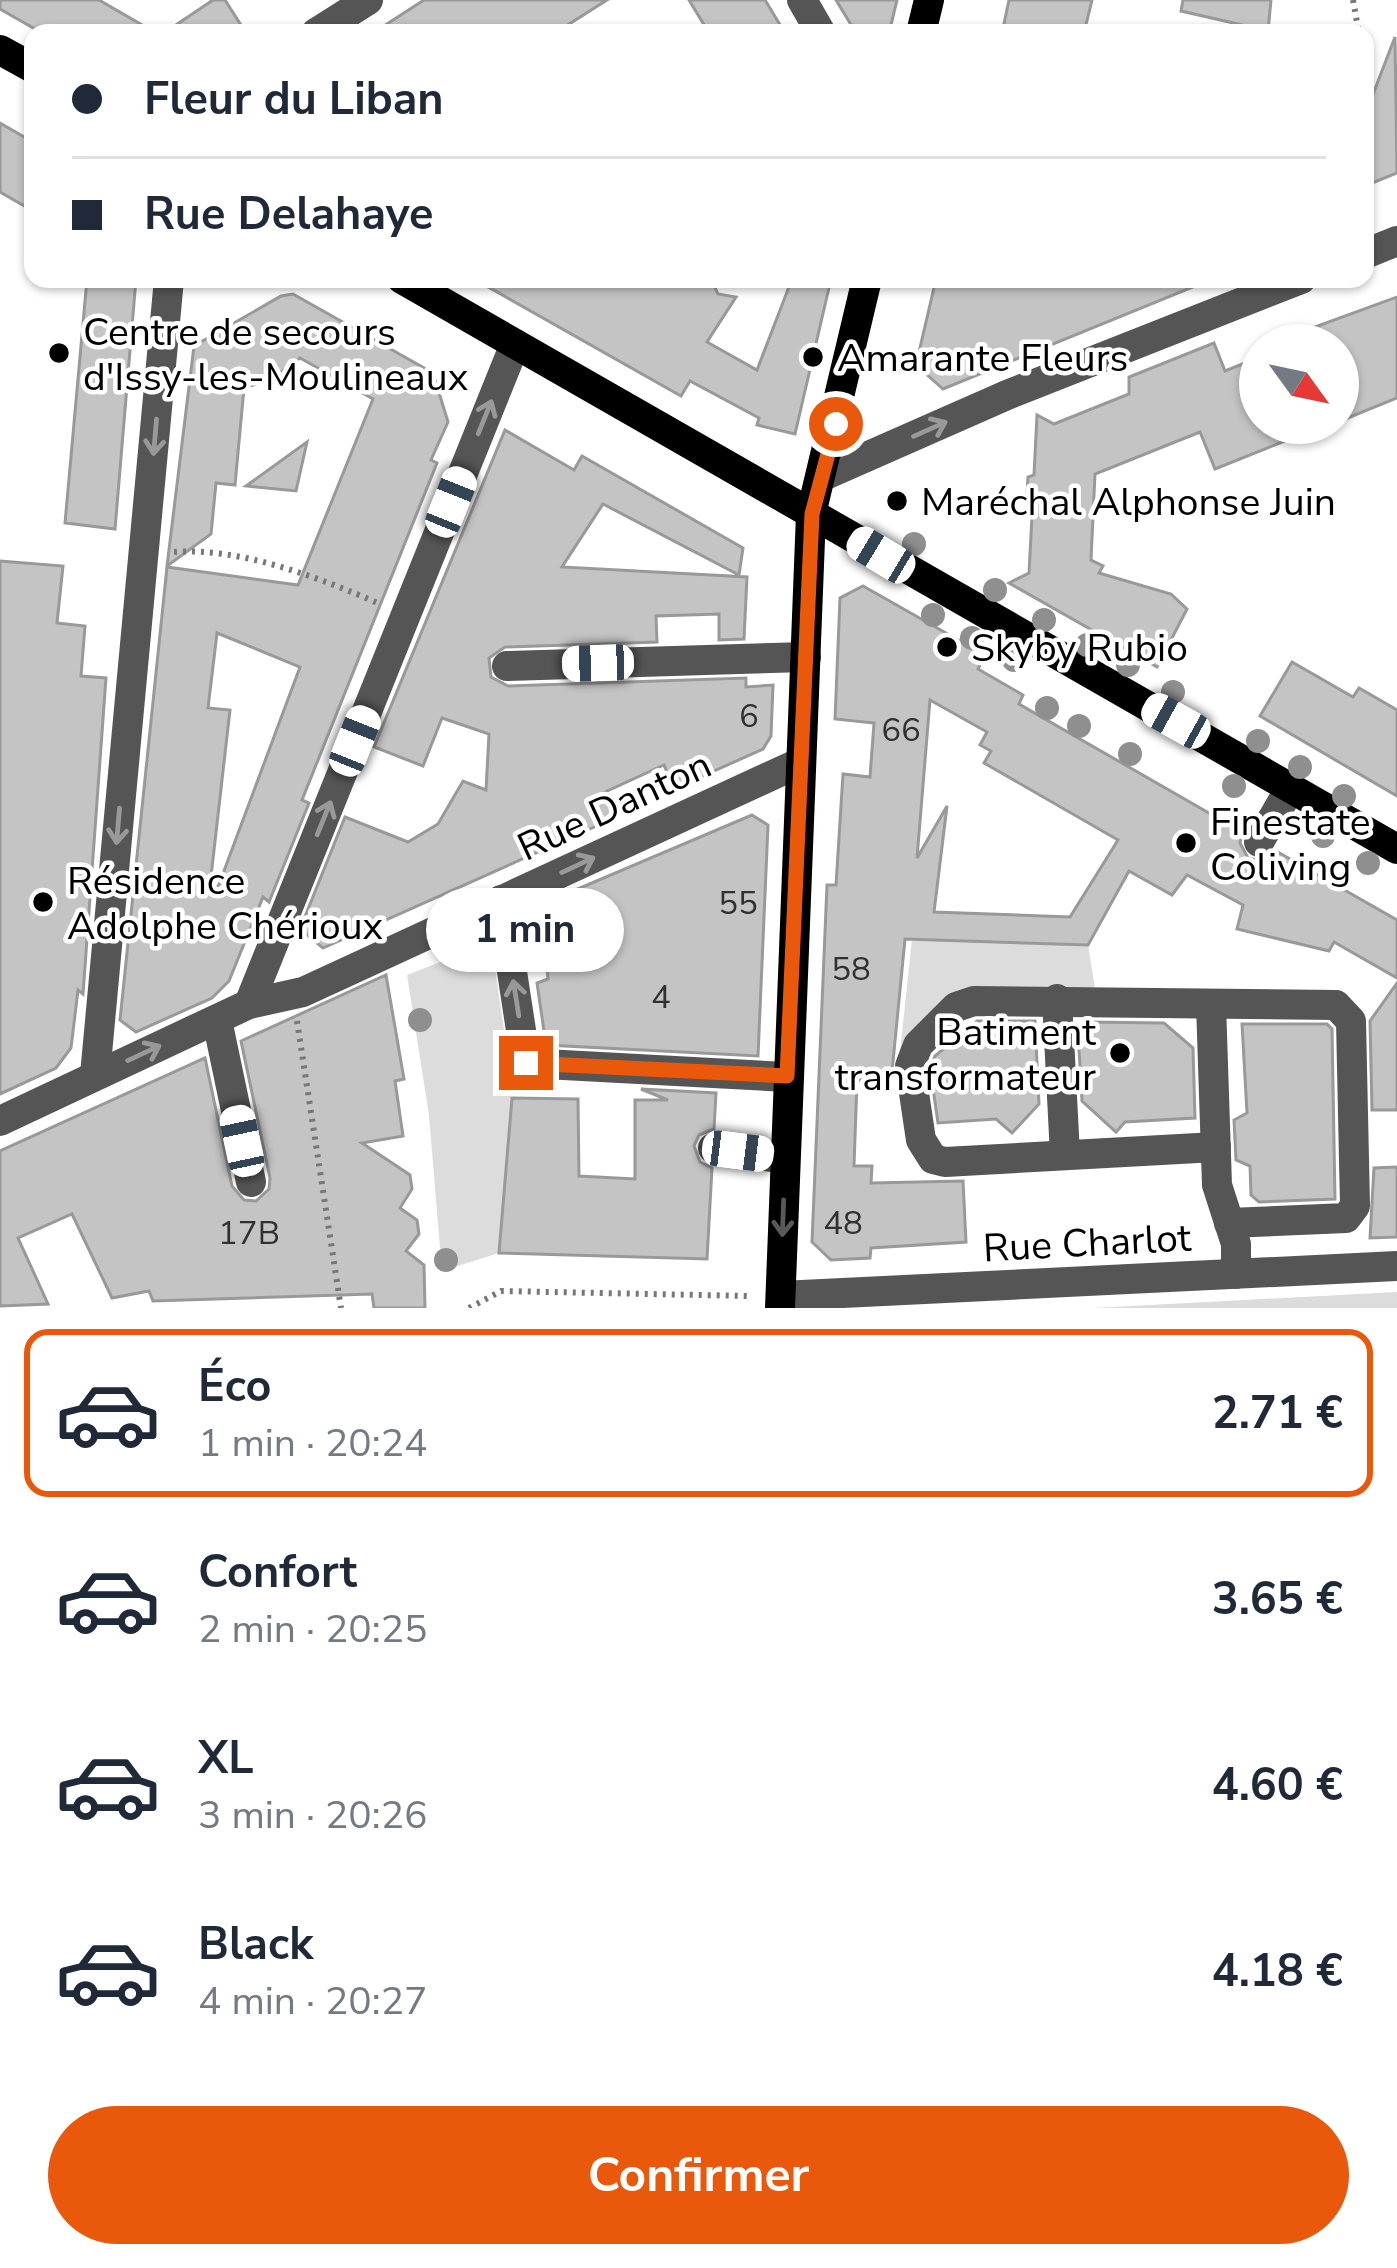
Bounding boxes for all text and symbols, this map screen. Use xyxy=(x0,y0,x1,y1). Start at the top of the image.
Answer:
text: Fleur du Liban xyxy=(144,69,444,130)
text: Rue Delahaye xyxy=(144,184,433,245)
place label: Centre de secours d'Issy-les-Moulineaux xyxy=(83,306,468,404)
north arrow xyxy=(1239,324,1359,444)
map controls xyxy=(1239,324,1359,444)
place label: Amarante Fleurs xyxy=(837,332,1128,385)
marker: Centre de secours d'Issy-les-Moulineaux xyxy=(46,340,72,366)
marker: Amarante Fleurs xyxy=(800,344,826,370)
route start xyxy=(809,397,863,451)
one-way arrow xyxy=(476,400,497,437)
one-way arrow xyxy=(143,417,166,456)
one-way arrow xyxy=(911,417,947,439)
car xyxy=(421,462,481,542)
place label: Maréchal Alphonse Juin xyxy=(921,476,1336,529)
marker: Maréchal Alphonse Juin xyxy=(884,488,910,514)
car xyxy=(841,521,921,589)
place label: Skyby Rubio xyxy=(971,622,1188,675)
marker: Skyby Rubio xyxy=(934,634,960,660)
car xyxy=(561,644,635,682)
car xyxy=(1136,688,1216,754)
house number: 6 xyxy=(739,694,759,739)
car xyxy=(325,701,385,781)
house number: 66 xyxy=(881,708,921,753)
street label: Rue Danton xyxy=(509,738,720,874)
place label: Finestate Coliving xyxy=(1210,796,1370,894)
one-way arrow xyxy=(315,800,336,837)
one-way arrow xyxy=(106,806,129,845)
marker: Finestate Coliving xyxy=(1173,830,1199,856)
one-way arrow xyxy=(559,853,595,875)
place label: Résidence Adolphe Chérioux xyxy=(67,855,383,953)
house number: 55 xyxy=(718,881,758,926)
marker: Résidence Adolphe Chérioux xyxy=(30,889,56,915)
callout: 1 min xyxy=(427,889,625,973)
text: 1 min xyxy=(475,903,575,956)
house number: 58 xyxy=(831,947,871,992)
house number: 4 xyxy=(651,975,671,1020)
one-way arrow xyxy=(504,979,527,1018)
place label: Batiment transformateur xyxy=(835,1006,1096,1104)
route end xyxy=(499,1036,553,1090)
one-way arrow xyxy=(125,1040,161,1062)
marker: Batiment transformateur xyxy=(1107,1040,1133,1066)
car xyxy=(217,1102,267,1180)
car xyxy=(700,1129,776,1173)
one-way arrow xyxy=(772,1198,795,1237)
house number: 48 xyxy=(823,1201,863,1246)
house number: 17B xyxy=(218,1211,280,1256)
street label: Rue Charlot xyxy=(982,1212,1193,1275)
text: Éco xyxy=(198,1356,271,1417)
icon: car xyxy=(54,1359,162,1467)
text: 2.71 € xyxy=(1212,1383,1343,1444)
text: 1 min · 20:24 xyxy=(198,1417,427,1470)
text: Confort xyxy=(198,1542,357,1603)
icon: car xyxy=(54,1545,162,1653)
text: 3.65 € xyxy=(1212,1569,1343,1630)
text: 2 min · 20:25 xyxy=(198,1603,427,1656)
text: XL xyxy=(198,1728,254,1789)
icon: car xyxy=(54,1731,162,1839)
text: 4.60 € xyxy=(1212,1755,1343,1816)
text: 3 min · 20:26 xyxy=(198,1789,427,1842)
text: Black xyxy=(198,1914,313,1975)
icon: car xyxy=(54,1917,162,2025)
text: 4.18 € xyxy=(1212,1941,1343,2002)
text: 4 min · 20:27 xyxy=(198,1975,427,2028)
button: Confirmer xyxy=(48,2106,1349,2244)

